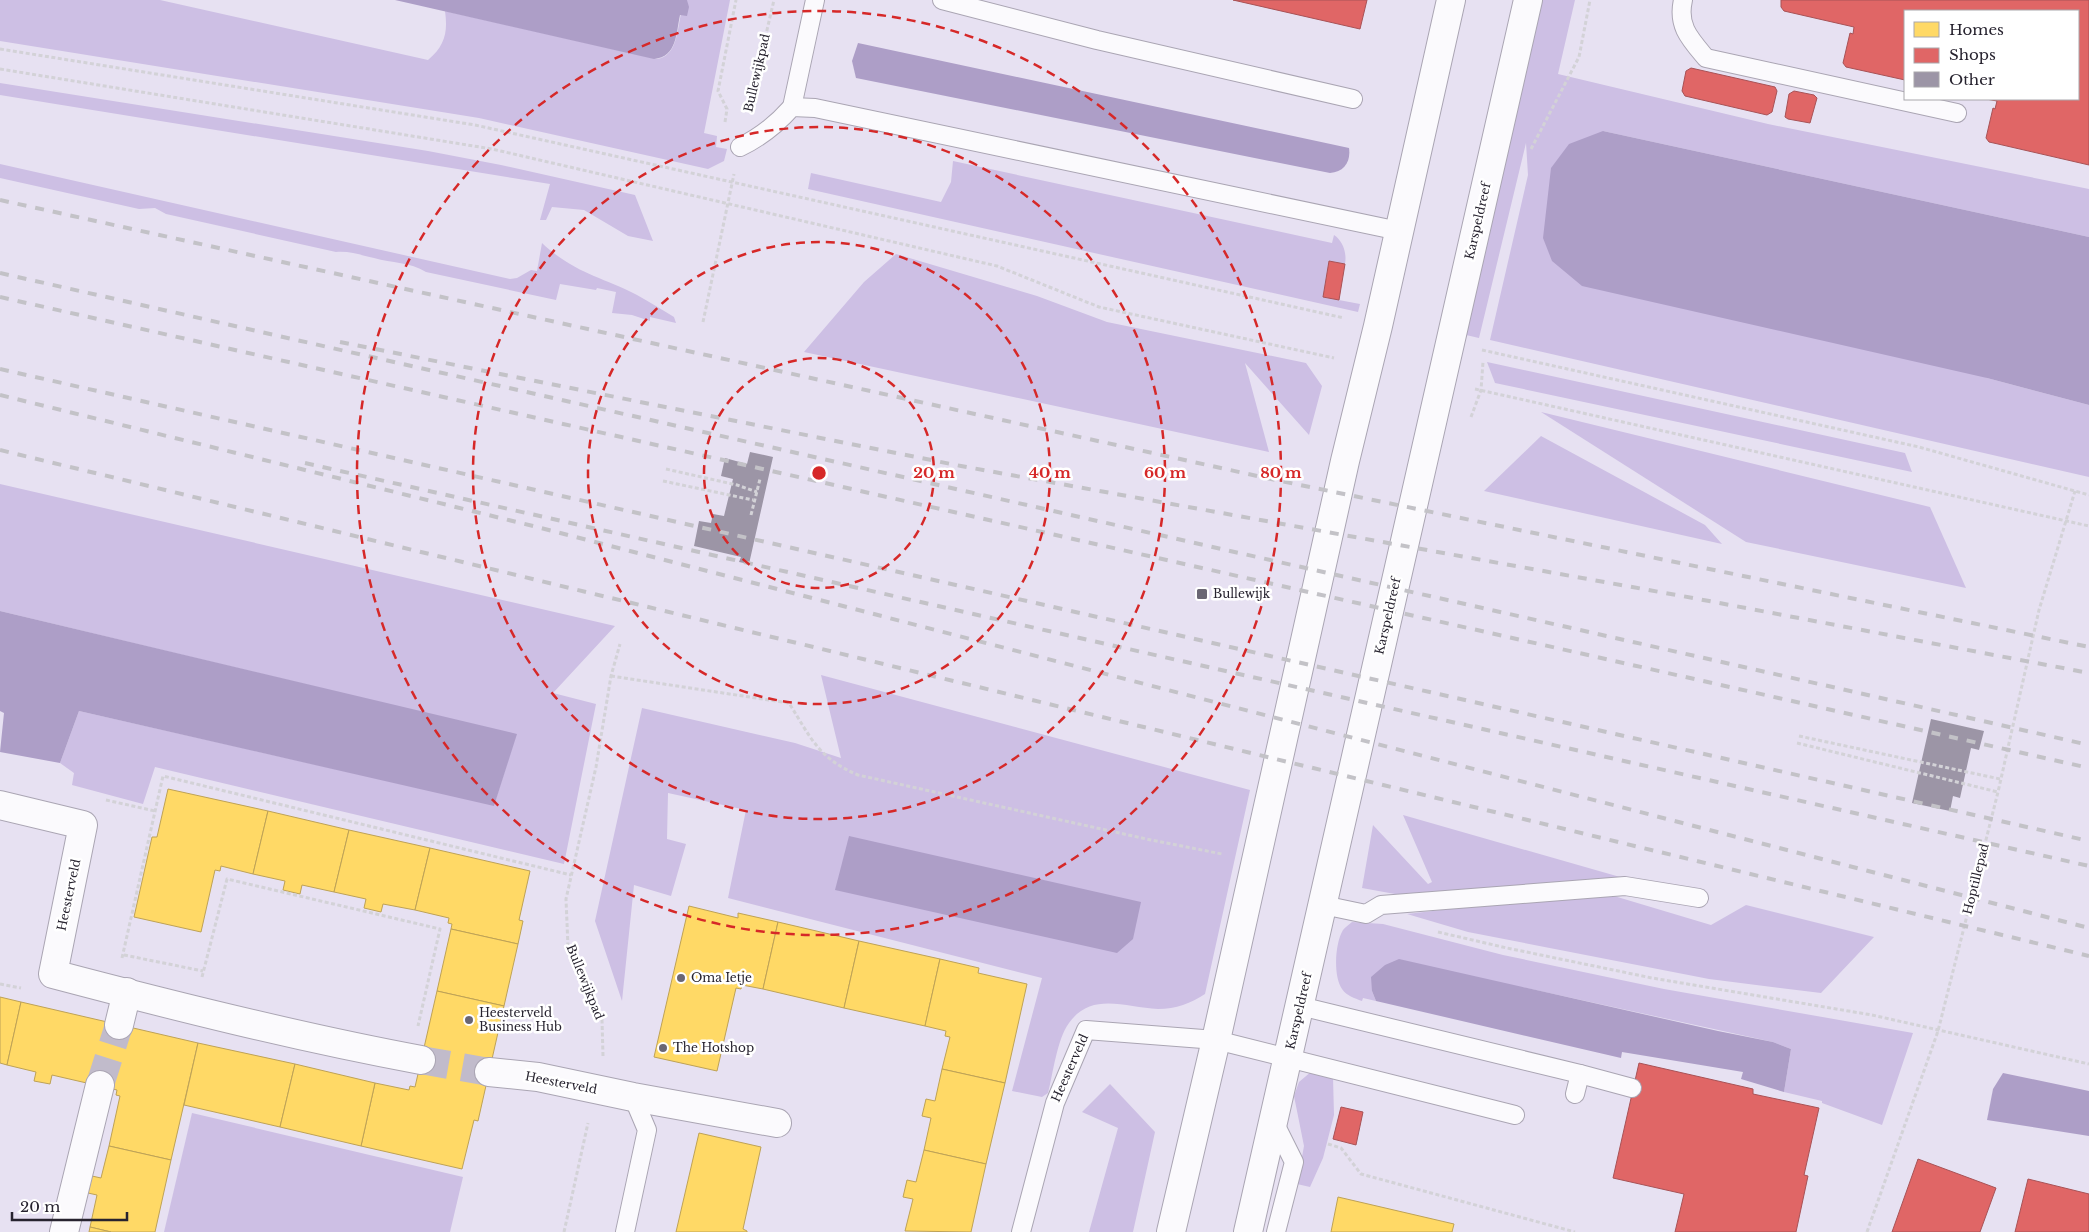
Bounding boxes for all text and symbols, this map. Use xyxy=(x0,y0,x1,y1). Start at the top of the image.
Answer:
legend xyxy=(1904,10,2079,100)
text: Homes xyxy=(1949,20,2004,39)
street label: Bullewijkpad xyxy=(740,32,773,114)
text: Shops xyxy=(1949,45,1996,64)
text: Other xyxy=(1949,70,1996,89)
street label: Karspeldreef xyxy=(1461,179,1494,261)
text: 20 m xyxy=(913,463,955,482)
text: 40 m xyxy=(1029,463,1071,482)
text: 60 m xyxy=(1144,463,1186,482)
text: 80 m xyxy=(1260,463,1302,482)
centre of rings xyxy=(810,464,828,482)
street label: Karspeldreef xyxy=(1371,574,1404,656)
place label: Bullewijk xyxy=(1213,586,1271,601)
marker: Bullewijk xyxy=(1195,587,1209,601)
street label: Hoptillepad xyxy=(1959,842,1992,916)
street label: Heesterveld xyxy=(54,858,83,932)
street label: Bullewijkpad xyxy=(564,942,607,1022)
street label: Karspeldreef xyxy=(1282,969,1315,1051)
place label: Oma Ietje xyxy=(691,970,752,985)
marker: Oma Ietje xyxy=(675,972,687,984)
place label: Heesterveld Business Hub xyxy=(479,1005,562,1034)
marker: Heesterveld Business Hub xyxy=(463,1014,475,1026)
street label: Heesterveld xyxy=(1048,1031,1091,1104)
place label: The Hotshop xyxy=(673,1040,754,1055)
marker: The Hotshop xyxy=(657,1042,669,1054)
street label: Heesterveld xyxy=(524,1068,598,1097)
scale bar xyxy=(12,1190,128,1222)
text: 20 m xyxy=(20,1197,60,1216)

